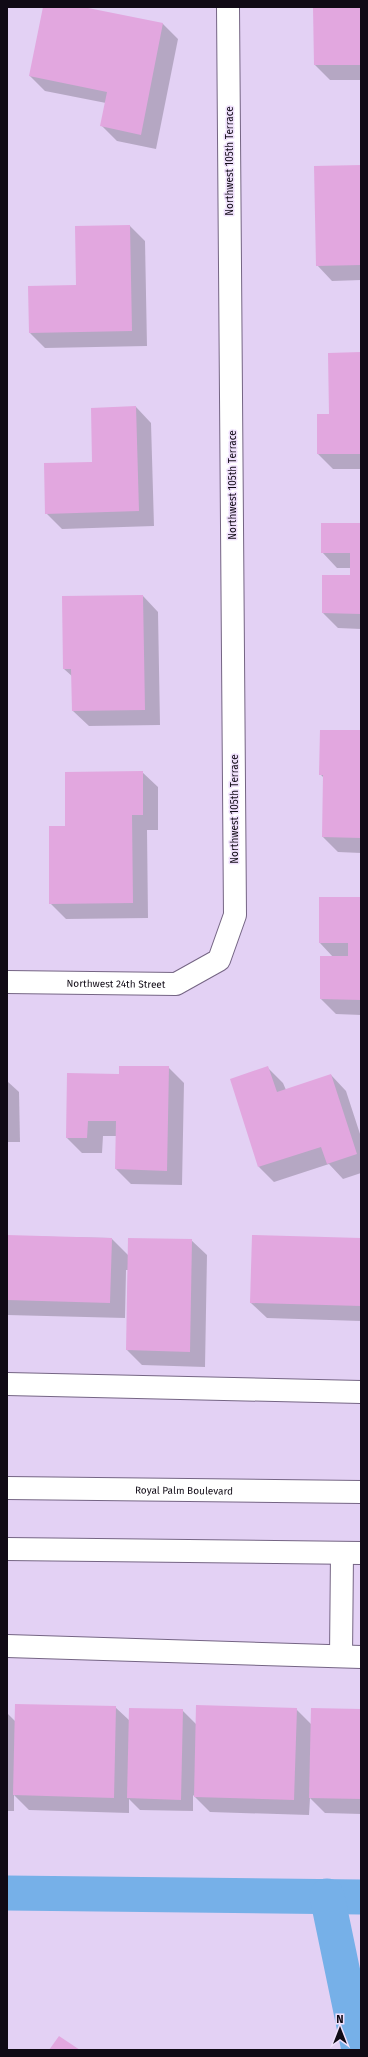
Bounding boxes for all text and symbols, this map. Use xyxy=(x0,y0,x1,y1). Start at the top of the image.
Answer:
street label: Northwest 105th Terrace xyxy=(224,106,236,216)
street label: Northwest 105th Terrace xyxy=(227,430,239,540)
street label: Northwest 105th Terrace xyxy=(229,754,241,864)
street label: Northwest 24th Street xyxy=(66,978,166,991)
street label: Royal Palm Boulevard xyxy=(135,1484,233,1498)
north arrow xyxy=(320,2009,360,2049)
text: N xyxy=(336,2013,344,2026)

